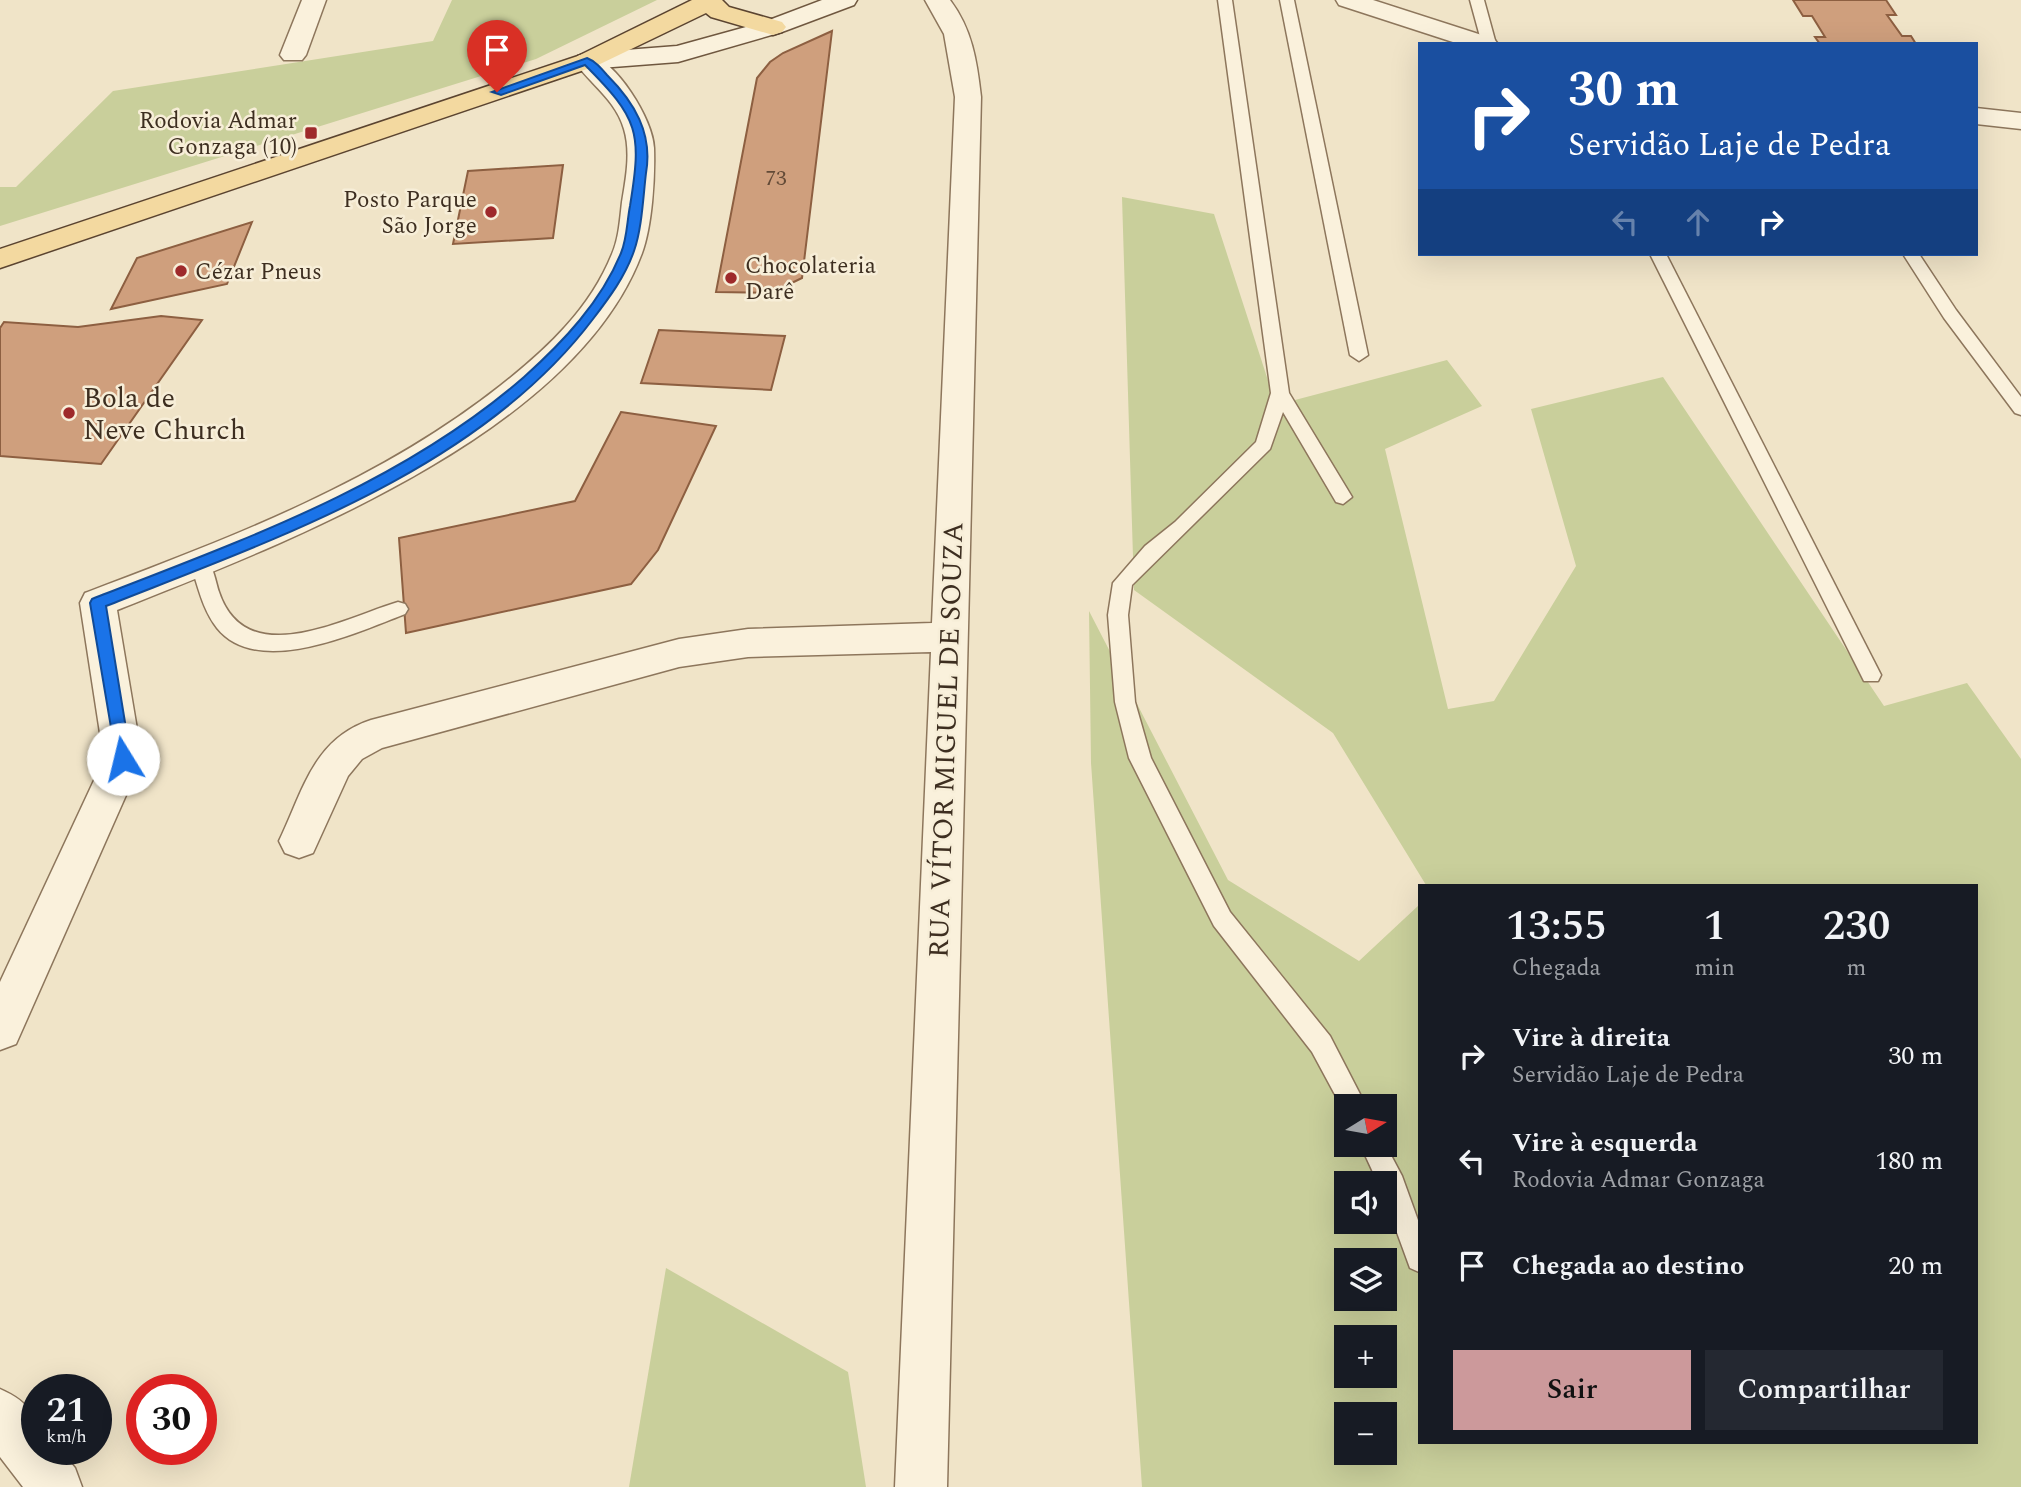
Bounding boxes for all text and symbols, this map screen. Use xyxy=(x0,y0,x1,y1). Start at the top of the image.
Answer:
pin xyxy=(467,20,527,92)
icon: arrive xyxy=(478,31,516,69)
text: 30 m xyxy=(1568,53,1679,128)
icon: right xyxy=(1453,70,1544,161)
place label: Rodovia Admar Gonzaga (10) xyxy=(139,104,297,165)
text: Servidão Laje de Pedra xyxy=(1568,121,1891,170)
marker: Rodovia Admar Gonzaga (10) xyxy=(303,125,319,141)
house number: 73 xyxy=(766,163,787,195)
place label: Posto Parque São Jorge xyxy=(343,183,477,244)
icon: left xyxy=(1606,203,1644,241)
icon: ahead xyxy=(1679,203,1717,241)
icon: right xyxy=(1752,203,1790,241)
marker: Posto Parque São Jorge xyxy=(483,204,499,220)
place label: Chocolateria Darê xyxy=(745,249,876,310)
place label: Cézar Pneus xyxy=(195,255,322,290)
marker: Cézar Pneus xyxy=(173,263,189,279)
marker: Chocolateria Darê xyxy=(723,270,739,286)
place label: Bola de Neve Church xyxy=(83,377,246,452)
marker: Bola de Neve Church xyxy=(61,405,77,421)
street label: RUA VÍTOR MIGUEL DE SOUZA xyxy=(917,521,976,959)
position arrow xyxy=(86,722,160,796)
text: 13:55 xyxy=(1506,895,1607,958)
text: 1 xyxy=(1703,895,1726,958)
text: 230 xyxy=(1823,895,1890,958)
text: Chegada xyxy=(1512,951,1601,986)
text: min xyxy=(1695,951,1735,986)
text: m xyxy=(1847,951,1866,986)
text: Vire à direita xyxy=(1512,1018,1670,1058)
text: 30 m xyxy=(1888,1036,1943,1076)
icon: right xyxy=(1453,1037,1491,1075)
text: Servidão Laje de Pedra xyxy=(1512,1058,1744,1093)
north arrow xyxy=(1334,1094,1396,1157)
map controls xyxy=(1334,1094,1397,1465)
text: Vire à esquerda xyxy=(1512,1123,1698,1163)
text: 180 m xyxy=(1875,1141,1943,1181)
icon: left xyxy=(1453,1142,1491,1180)
text: Rodovia Admar Gonzaga xyxy=(1512,1163,1765,1198)
button: sound xyxy=(1334,1171,1397,1234)
text: Chegada ao destino xyxy=(1512,1246,1744,1286)
text: 20 m xyxy=(1888,1246,1943,1286)
icon: arrive xyxy=(1453,1247,1491,1285)
button: layers xyxy=(1334,1248,1397,1311)
button: + xyxy=(1334,1325,1397,1388)
button: Sair xyxy=(1453,1350,1691,1430)
button: Compartilhar xyxy=(1705,1350,1943,1430)
speed limit sign: 30 xyxy=(126,1374,217,1465)
text: 21 xyxy=(47,1384,86,1437)
button: − xyxy=(1334,1402,1397,1465)
text: km/h xyxy=(46,1423,87,1450)

